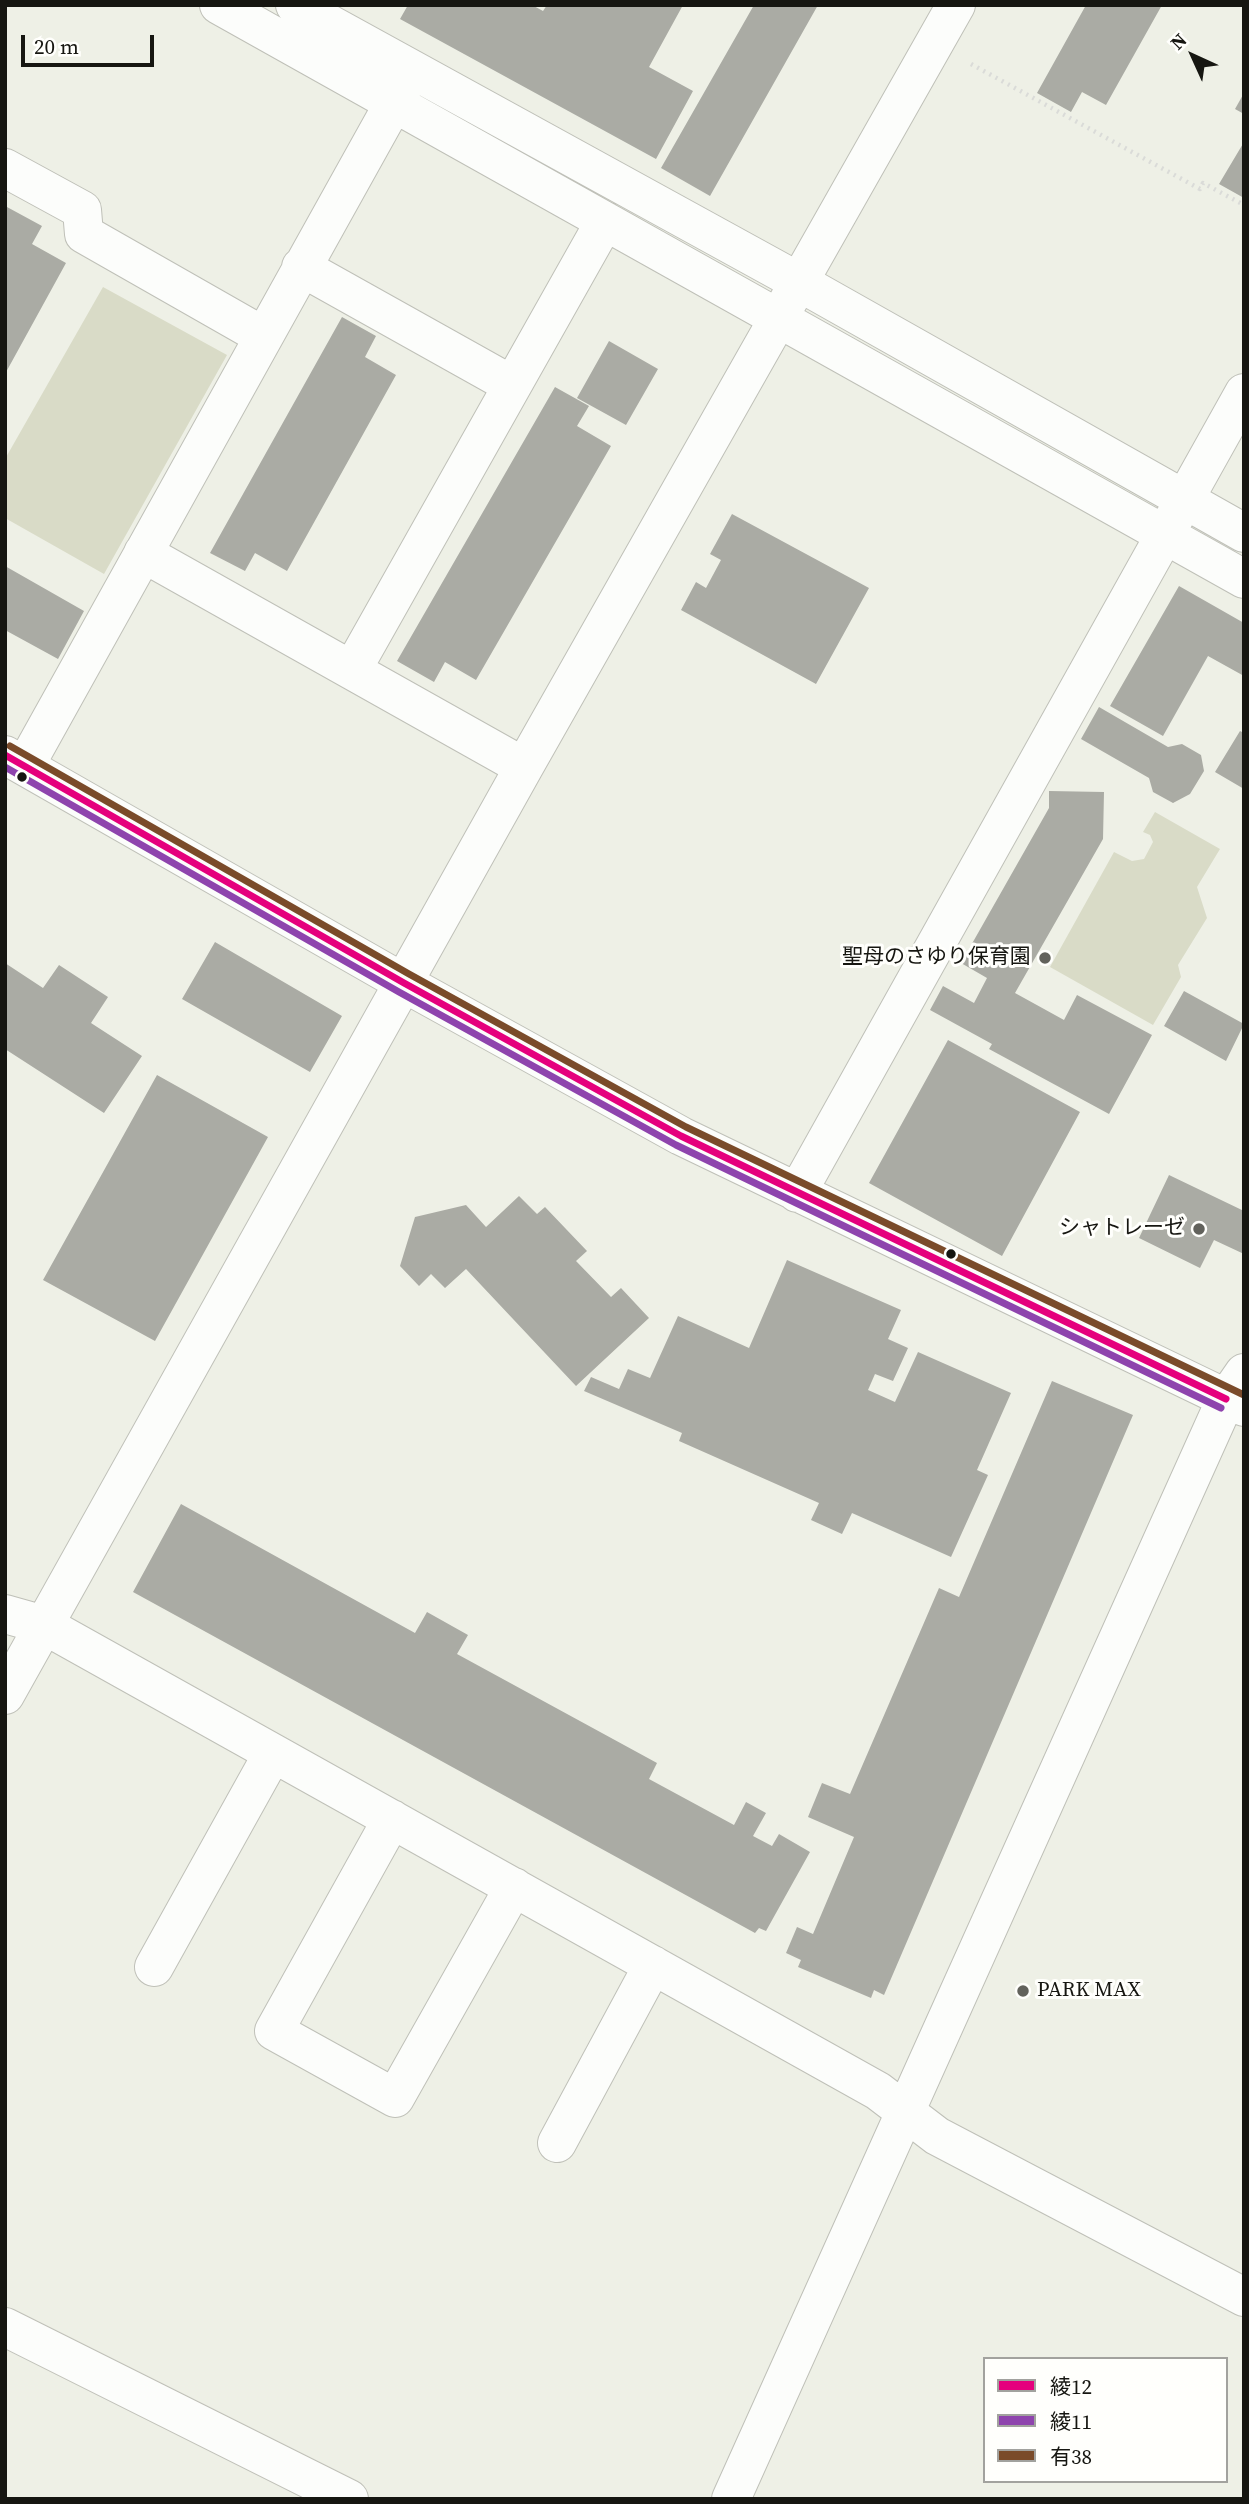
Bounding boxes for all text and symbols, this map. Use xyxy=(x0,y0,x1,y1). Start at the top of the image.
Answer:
scale bar xyxy=(24,21,158,65)
north arrow xyxy=(1158,21,1228,91)
text: N xyxy=(1164,27,1192,55)
text: 20 m xyxy=(34,32,79,61)
unlabelled marker xyxy=(15,770,29,784)
place label: 聖母のさゆり保育園 xyxy=(842,945,1031,971)
marker: 聖母のさゆり保育園 xyxy=(1037,950,1053,966)
place label: シャトレーゼ xyxy=(1059,1216,1185,1242)
marker: シャトレーゼ xyxy=(1191,1221,1207,1237)
unlabelled marker xyxy=(944,1247,958,1261)
place label: PARK MAX xyxy=(1037,1978,1141,2004)
marker: PARK MAX xyxy=(1015,1983,1031,1999)
legend xyxy=(983,2357,1228,2483)
text: 綾12 xyxy=(1050,2372,1092,2401)
text: 綾11 xyxy=(1050,2407,1092,2436)
text: 有38 xyxy=(1050,2442,1092,2471)

